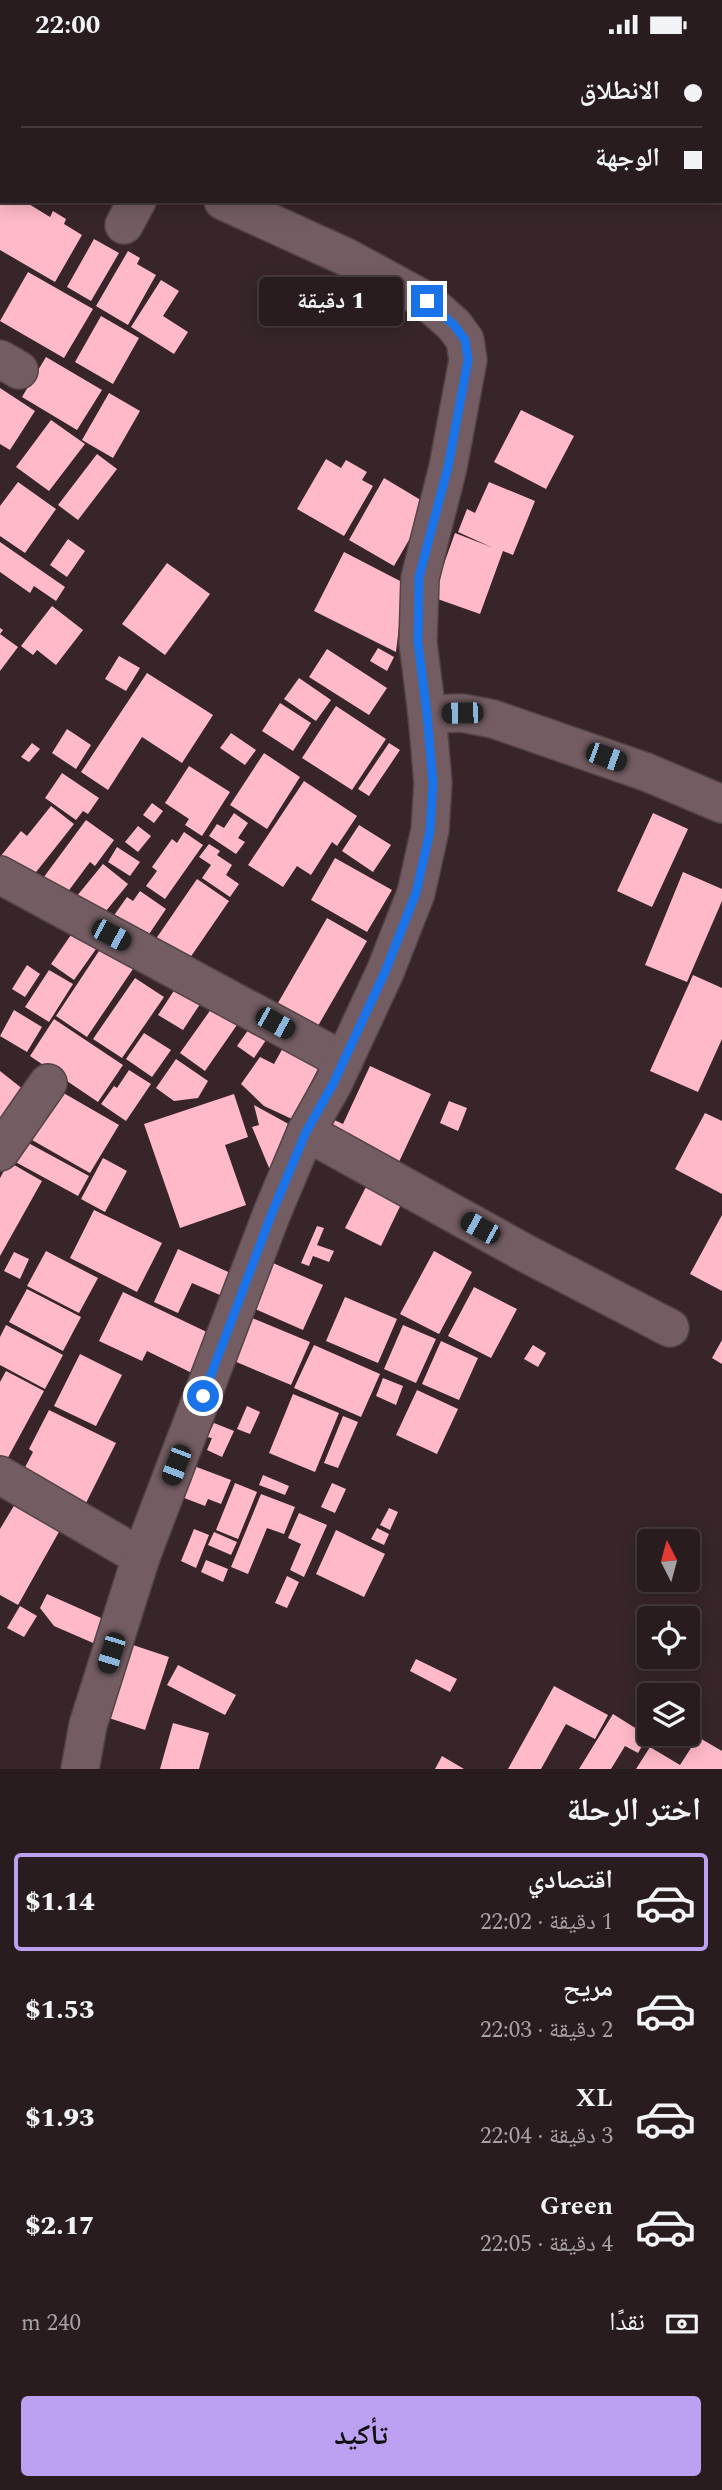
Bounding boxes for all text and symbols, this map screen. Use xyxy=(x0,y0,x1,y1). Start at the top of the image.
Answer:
text: 22:00 xyxy=(35,5,100,45)
text: الانطلاق xyxy=(580,71,660,111)
text: الوجهة xyxy=(595,138,660,178)
callout: 1 دقيقة xyxy=(259,277,402,325)
text: 1 دقيقة xyxy=(297,284,365,319)
route end xyxy=(411,285,443,317)
car xyxy=(441,702,484,724)
car xyxy=(583,740,630,774)
car xyxy=(88,916,135,954)
car xyxy=(252,1004,299,1042)
car xyxy=(457,1209,504,1247)
route start xyxy=(187,1380,219,1412)
car xyxy=(159,1442,194,1488)
north arrow xyxy=(637,1529,700,1593)
map controls xyxy=(637,1529,700,1746)
button: locate xyxy=(637,1606,700,1669)
car xyxy=(95,1630,128,1676)
button: layers xyxy=(637,1683,700,1746)
text: اختر الرحلة xyxy=(567,1786,701,1835)
text: اقتصادي xyxy=(528,1860,613,1900)
icon: car xyxy=(634,1871,697,1934)
text: $1.14 xyxy=(25,1882,95,1922)
text: 1 دقيقة · 22:02 xyxy=(480,1905,613,1940)
text: مريح xyxy=(563,1968,613,2008)
icon: car xyxy=(634,1979,697,2042)
text: $1.53 xyxy=(25,1990,95,2030)
text: 2 دقيقة · 22:03 xyxy=(480,2013,613,2048)
text: XL xyxy=(576,2078,613,2118)
icon: car xyxy=(634,2087,697,2150)
text: $1.93 xyxy=(25,2098,95,2138)
text: 3 دقيقة · 22:04 xyxy=(480,2119,613,2154)
text: Green xyxy=(540,2186,613,2226)
icon: car xyxy=(634,2195,697,2258)
text: $2.17 xyxy=(25,2206,95,2246)
text: 4 دقيقة · 22:05 xyxy=(480,2227,613,2262)
text: نقدًا xyxy=(609,2302,645,2342)
icon: cash xyxy=(663,2305,701,2343)
text: 240 m xyxy=(21,2306,81,2341)
button: تأكيد xyxy=(21,2396,701,2476)

